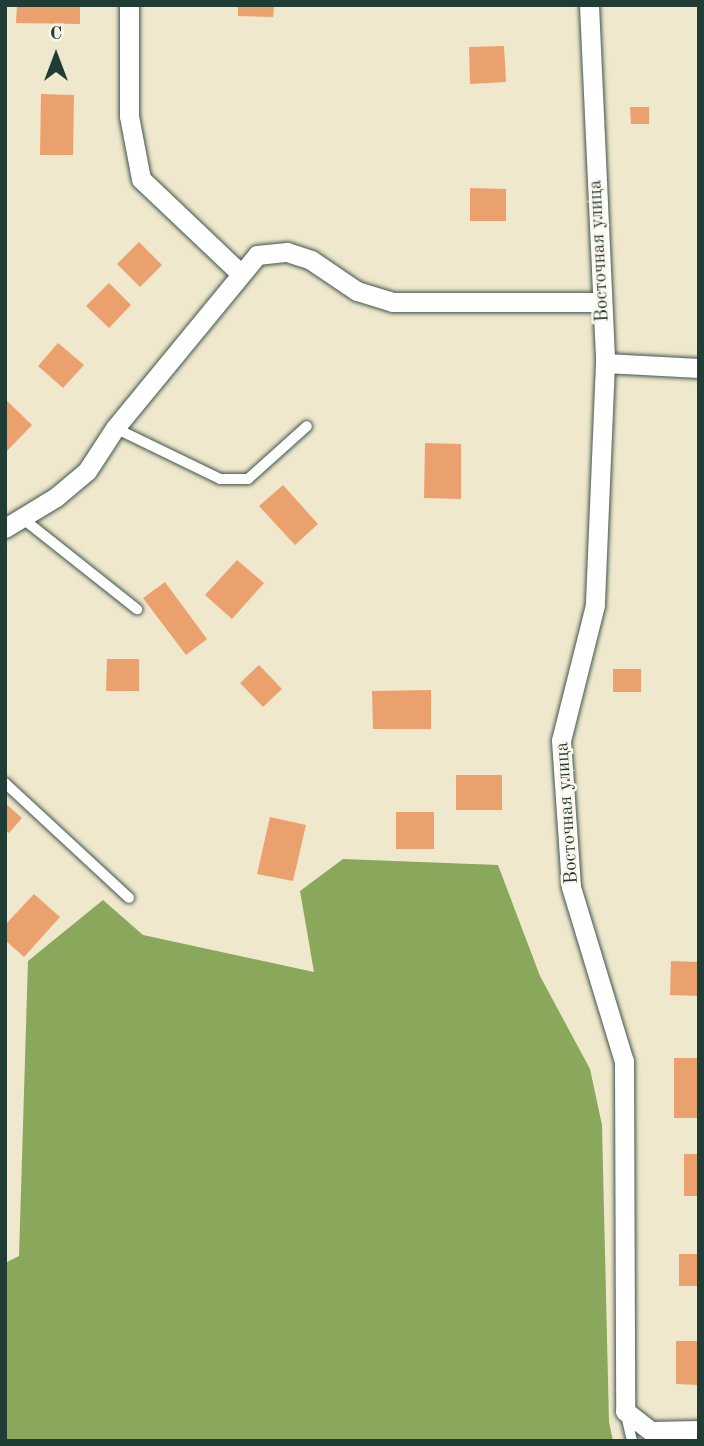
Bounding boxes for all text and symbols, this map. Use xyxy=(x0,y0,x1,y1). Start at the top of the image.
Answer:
north arrow xyxy=(21,21,91,91)
text: С xyxy=(50,25,62,44)
street label: Восточная улица xyxy=(585,179,615,323)
street label: Восточная улица xyxy=(552,741,584,885)

